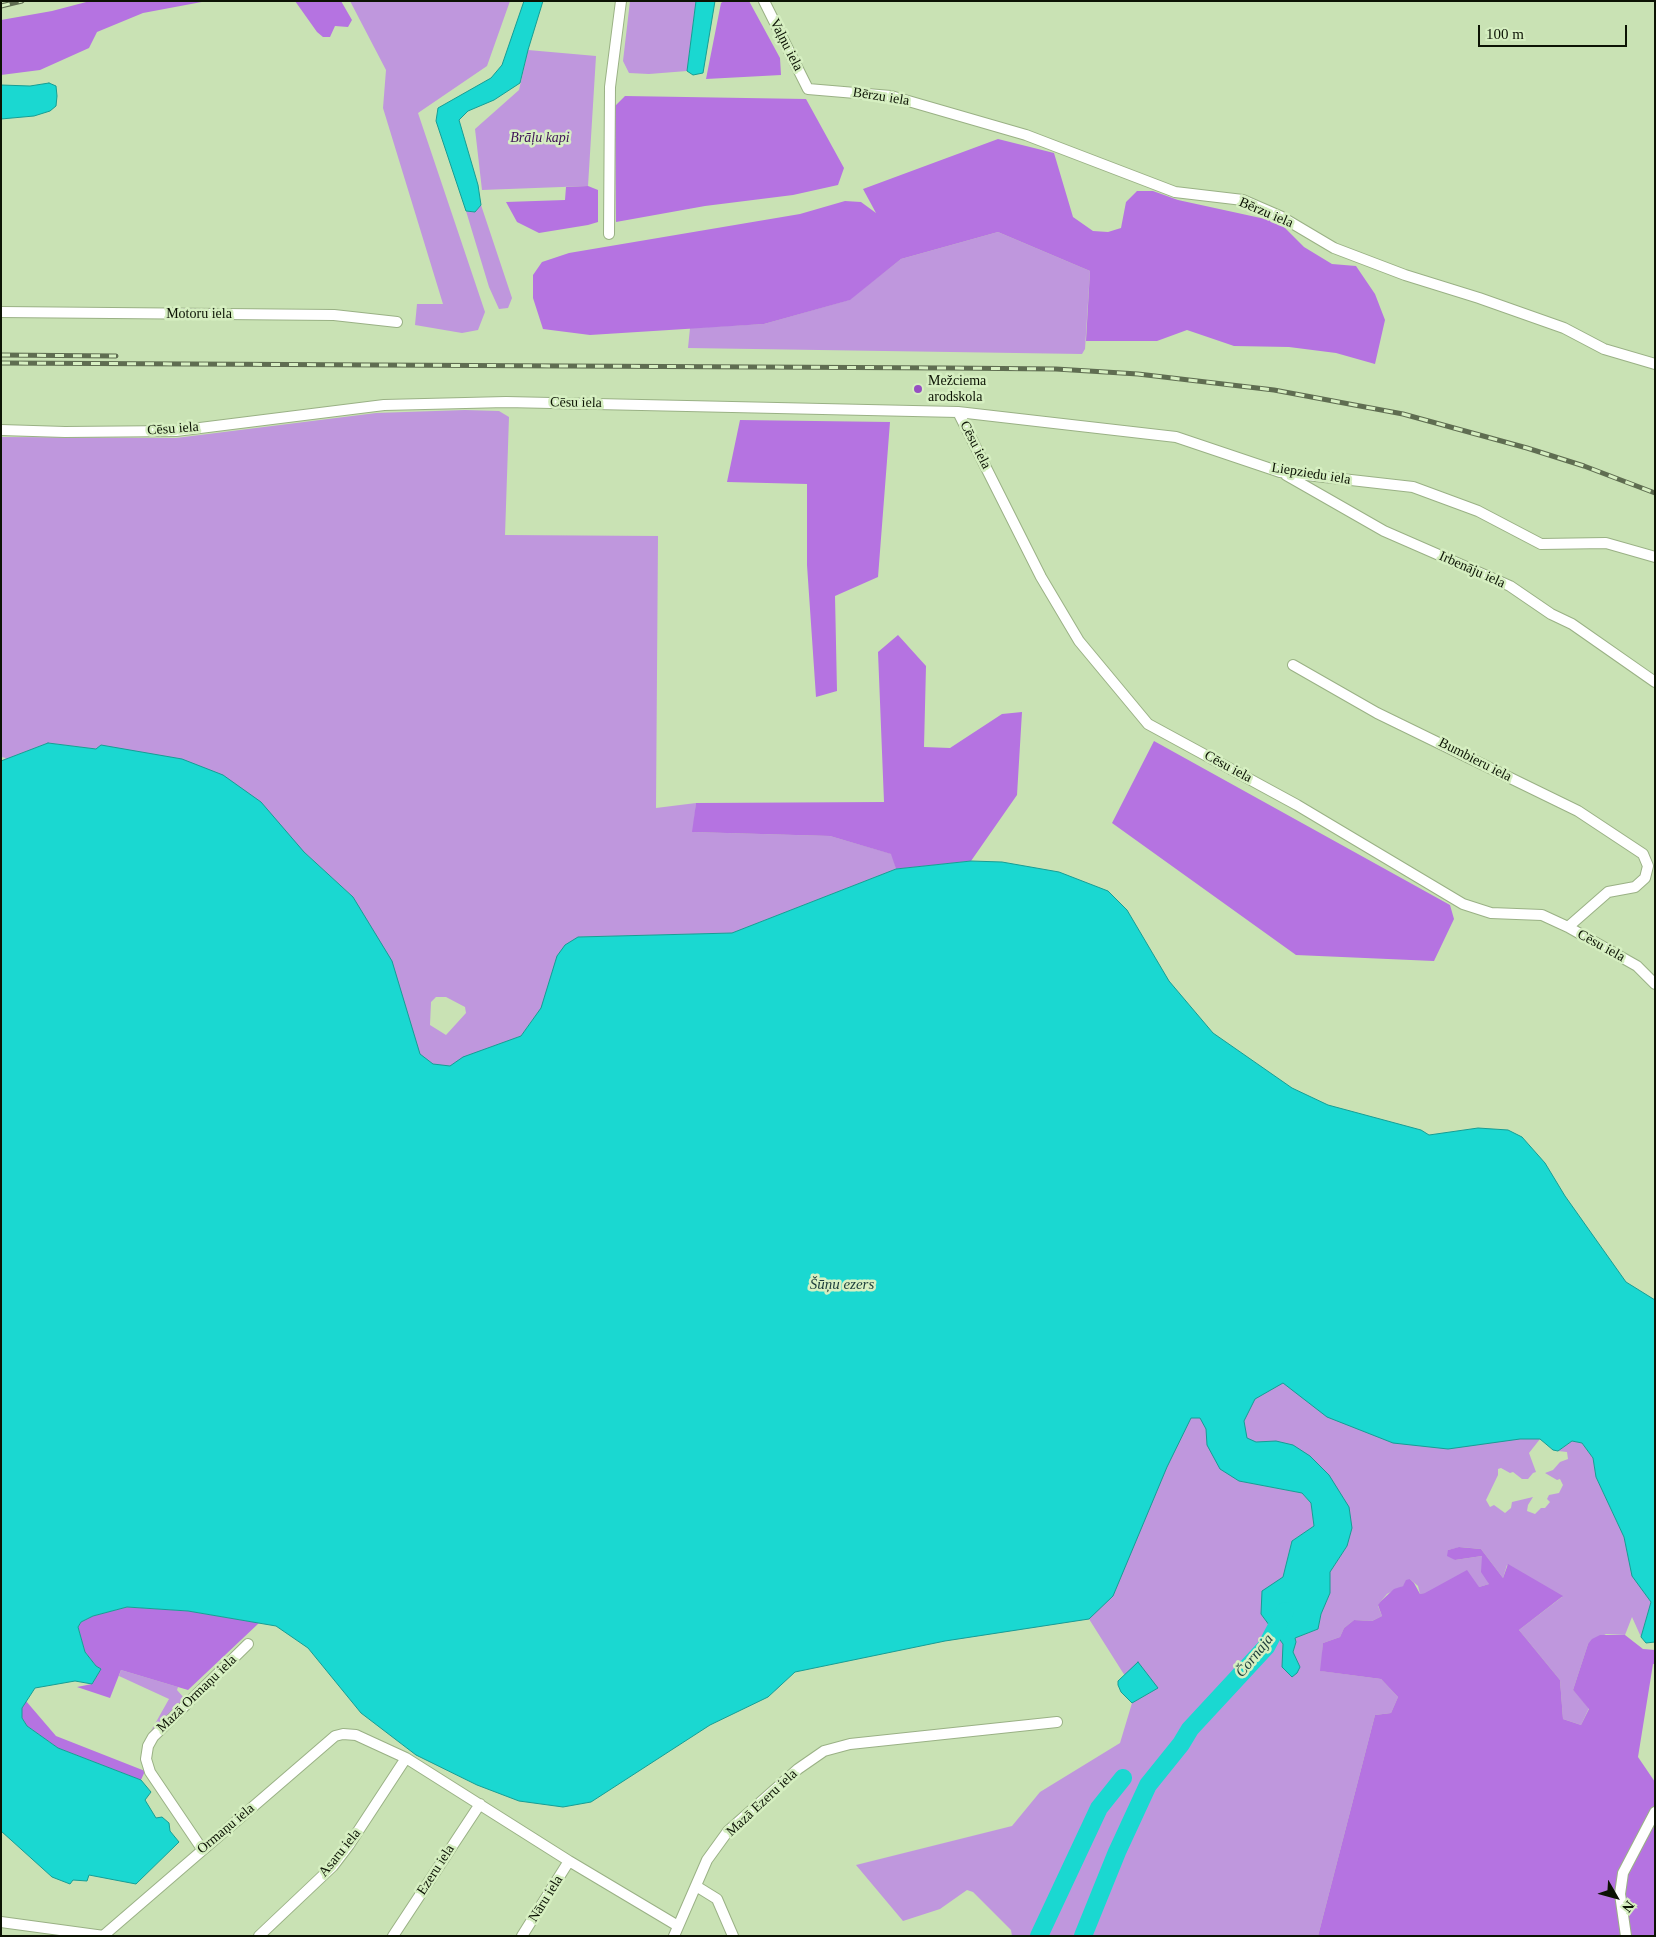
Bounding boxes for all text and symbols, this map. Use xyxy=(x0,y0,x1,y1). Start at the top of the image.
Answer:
scale bar xyxy=(1481,15,1630,47)
street label: Vaļņu iela xyxy=(766,16,806,74)
text: 100 m xyxy=(1486,26,1524,42)
street label: Bērzu iela xyxy=(851,84,911,110)
park label: Brāļu kapi xyxy=(510,130,570,146)
street label: Bērzu iela xyxy=(1236,194,1296,232)
street label: Motoru iela xyxy=(166,306,232,322)
place label: Mežciema arodskola xyxy=(928,373,986,406)
marker: Mežciema arodskola xyxy=(912,383,924,395)
street label: Cēsu iela xyxy=(550,394,602,412)
street label: Cēsu iela xyxy=(956,418,994,472)
street label: Cēsu iela xyxy=(147,419,199,439)
street label: Liepziedu iela xyxy=(1270,459,1352,489)
street label: Irbenāju iela xyxy=(1436,548,1508,592)
street label: Bumbieru iela xyxy=(1436,734,1514,786)
street label: Cēsu iela xyxy=(1201,747,1255,787)
street label: Cēsu iela xyxy=(1574,926,1628,966)
water label: Šūņu ezers xyxy=(810,1276,874,1294)
water label: Čornaja xyxy=(1232,1631,1278,1681)
street label: Mazā Ormaņu iela xyxy=(154,1652,240,1736)
street label: Mazā Ezeru iela xyxy=(723,1766,801,1840)
street label: Ormaņu iela xyxy=(194,1800,258,1858)
street label: Asaru iela xyxy=(315,1826,365,1880)
street label: Ezeru iela xyxy=(414,1842,458,1898)
north arrow xyxy=(1591,1872,1641,1922)
street label: Nāru iela xyxy=(525,1873,567,1925)
text: N xyxy=(1619,1898,1637,1915)

